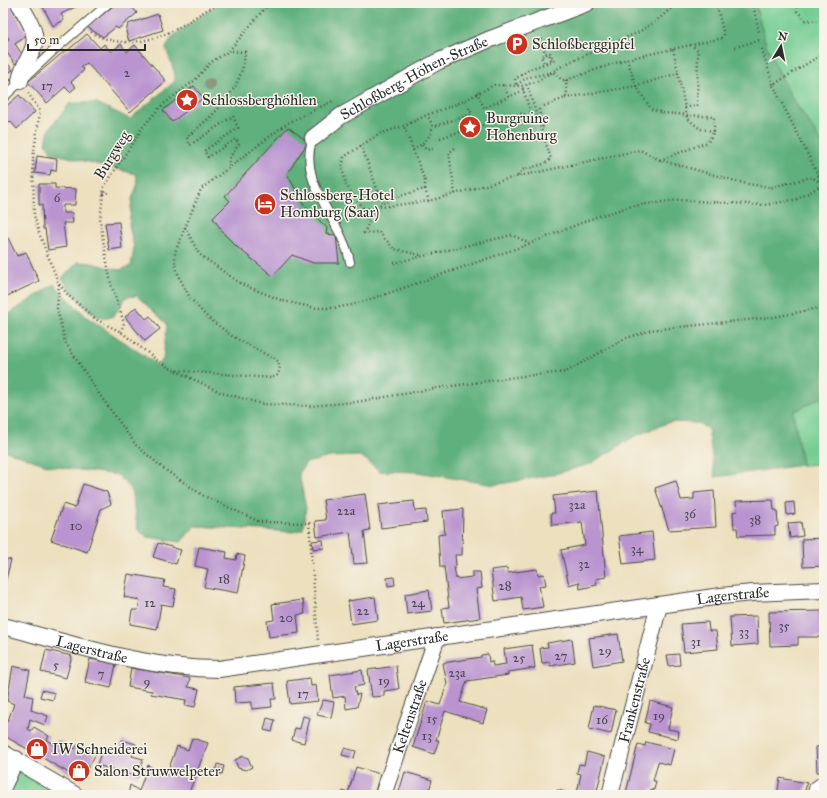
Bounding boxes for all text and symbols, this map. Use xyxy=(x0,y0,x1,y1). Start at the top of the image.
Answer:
scale bar xyxy=(28,26,145,52)
north arrow xyxy=(761,26,801,66)
text: N xyxy=(777,29,789,44)
parking icon: Schloßberggipfel xyxy=(504,31,530,57)
street label: Schloßberg-Höhen-Straße xyxy=(337,32,490,124)
text: 50 m xyxy=(34,33,59,47)
place label: Schloßberggipfel xyxy=(532,35,636,53)
house number: 2 xyxy=(124,65,131,81)
house number: 17 xyxy=(41,78,53,94)
place icon: Schlossberghöhlen xyxy=(174,87,200,113)
place label: Schlossberghöhlen xyxy=(202,91,317,109)
place label: Burgruine Hohenburg xyxy=(486,109,558,144)
place icon: Burgruine Hohenburg xyxy=(457,114,483,140)
street label: Burgweg xyxy=(90,127,134,183)
place label: Schlossberg-Hotel Homburg (Saar) xyxy=(280,186,395,222)
house number: 6 xyxy=(54,190,61,206)
hotel icon: Schlossberg-Hotel Homburg (Saar) xyxy=(252,191,278,217)
house number: 32a xyxy=(568,497,586,513)
house number: 22a xyxy=(337,503,356,519)
house number: 36 xyxy=(684,506,696,522)
house number: 38 xyxy=(749,512,761,528)
house number: 10 xyxy=(70,518,82,534)
house number: 34 xyxy=(631,541,644,557)
house number: 32 xyxy=(578,556,590,572)
house number: 18 xyxy=(218,571,230,587)
house number: 28 xyxy=(498,578,512,594)
street label: Lagerstraße xyxy=(695,583,770,608)
house number: 12 xyxy=(144,595,156,611)
house number: 24 xyxy=(411,595,426,611)
house number: 22 xyxy=(357,603,370,619)
house number: 20 xyxy=(279,610,293,626)
house number: 35 xyxy=(778,618,790,634)
house number: 33 xyxy=(739,624,749,640)
street label: Lagerstraße xyxy=(375,627,450,655)
street label: Lagerstraße xyxy=(54,632,129,667)
house number: 31 xyxy=(691,634,701,650)
house number: 29 xyxy=(598,643,612,659)
house number: 27 xyxy=(555,648,568,664)
house number: 25 xyxy=(513,650,525,666)
street label: Frankenstraße xyxy=(615,655,654,745)
house number: 5 xyxy=(53,657,59,673)
house number: 23a xyxy=(448,665,466,681)
house number: 7 xyxy=(98,666,105,682)
house number: 19 xyxy=(378,673,390,689)
house number: 9 xyxy=(144,674,151,690)
street label: Keltenstraße xyxy=(389,677,431,756)
house number: 17 xyxy=(297,686,309,702)
house number: 19 xyxy=(653,708,665,724)
house number: 15 xyxy=(426,711,438,727)
house number: 16 xyxy=(596,712,608,728)
house number: 13 xyxy=(422,728,432,744)
shop icon: IW Schneiderei xyxy=(24,736,50,762)
place label: IW Schneiderei xyxy=(52,740,147,758)
shop icon: Salon Struwwelpeter xyxy=(66,758,92,784)
place label: Salon Struwwelpeter xyxy=(94,762,221,780)

